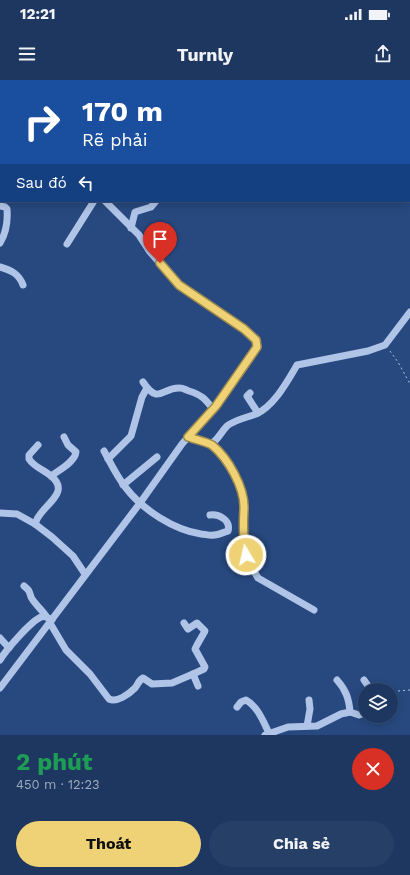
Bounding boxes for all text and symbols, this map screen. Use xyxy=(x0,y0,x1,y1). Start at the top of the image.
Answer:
text: 12:21 xyxy=(20,5,55,23)
icon: menu xyxy=(16,43,38,65)
icon: share xyxy=(372,43,394,65)
text: Turnly xyxy=(177,44,233,65)
text: 170 m xyxy=(82,95,163,128)
icon: right xyxy=(16,96,68,148)
text: Rẽ phải xyxy=(82,129,148,150)
icon: left xyxy=(75,172,97,194)
text: Sau đó xyxy=(16,174,67,192)
pin xyxy=(143,222,177,263)
icon: arrive xyxy=(149,228,171,250)
position arrow xyxy=(225,534,267,576)
map controls xyxy=(358,683,398,723)
button: layers xyxy=(358,683,398,723)
text: 2 phút xyxy=(16,748,92,776)
button: close xyxy=(352,748,394,790)
text: 450 m · 12:23 xyxy=(16,777,100,792)
button: Thoát xyxy=(16,821,201,867)
button: Chia sẻ xyxy=(209,821,394,867)

